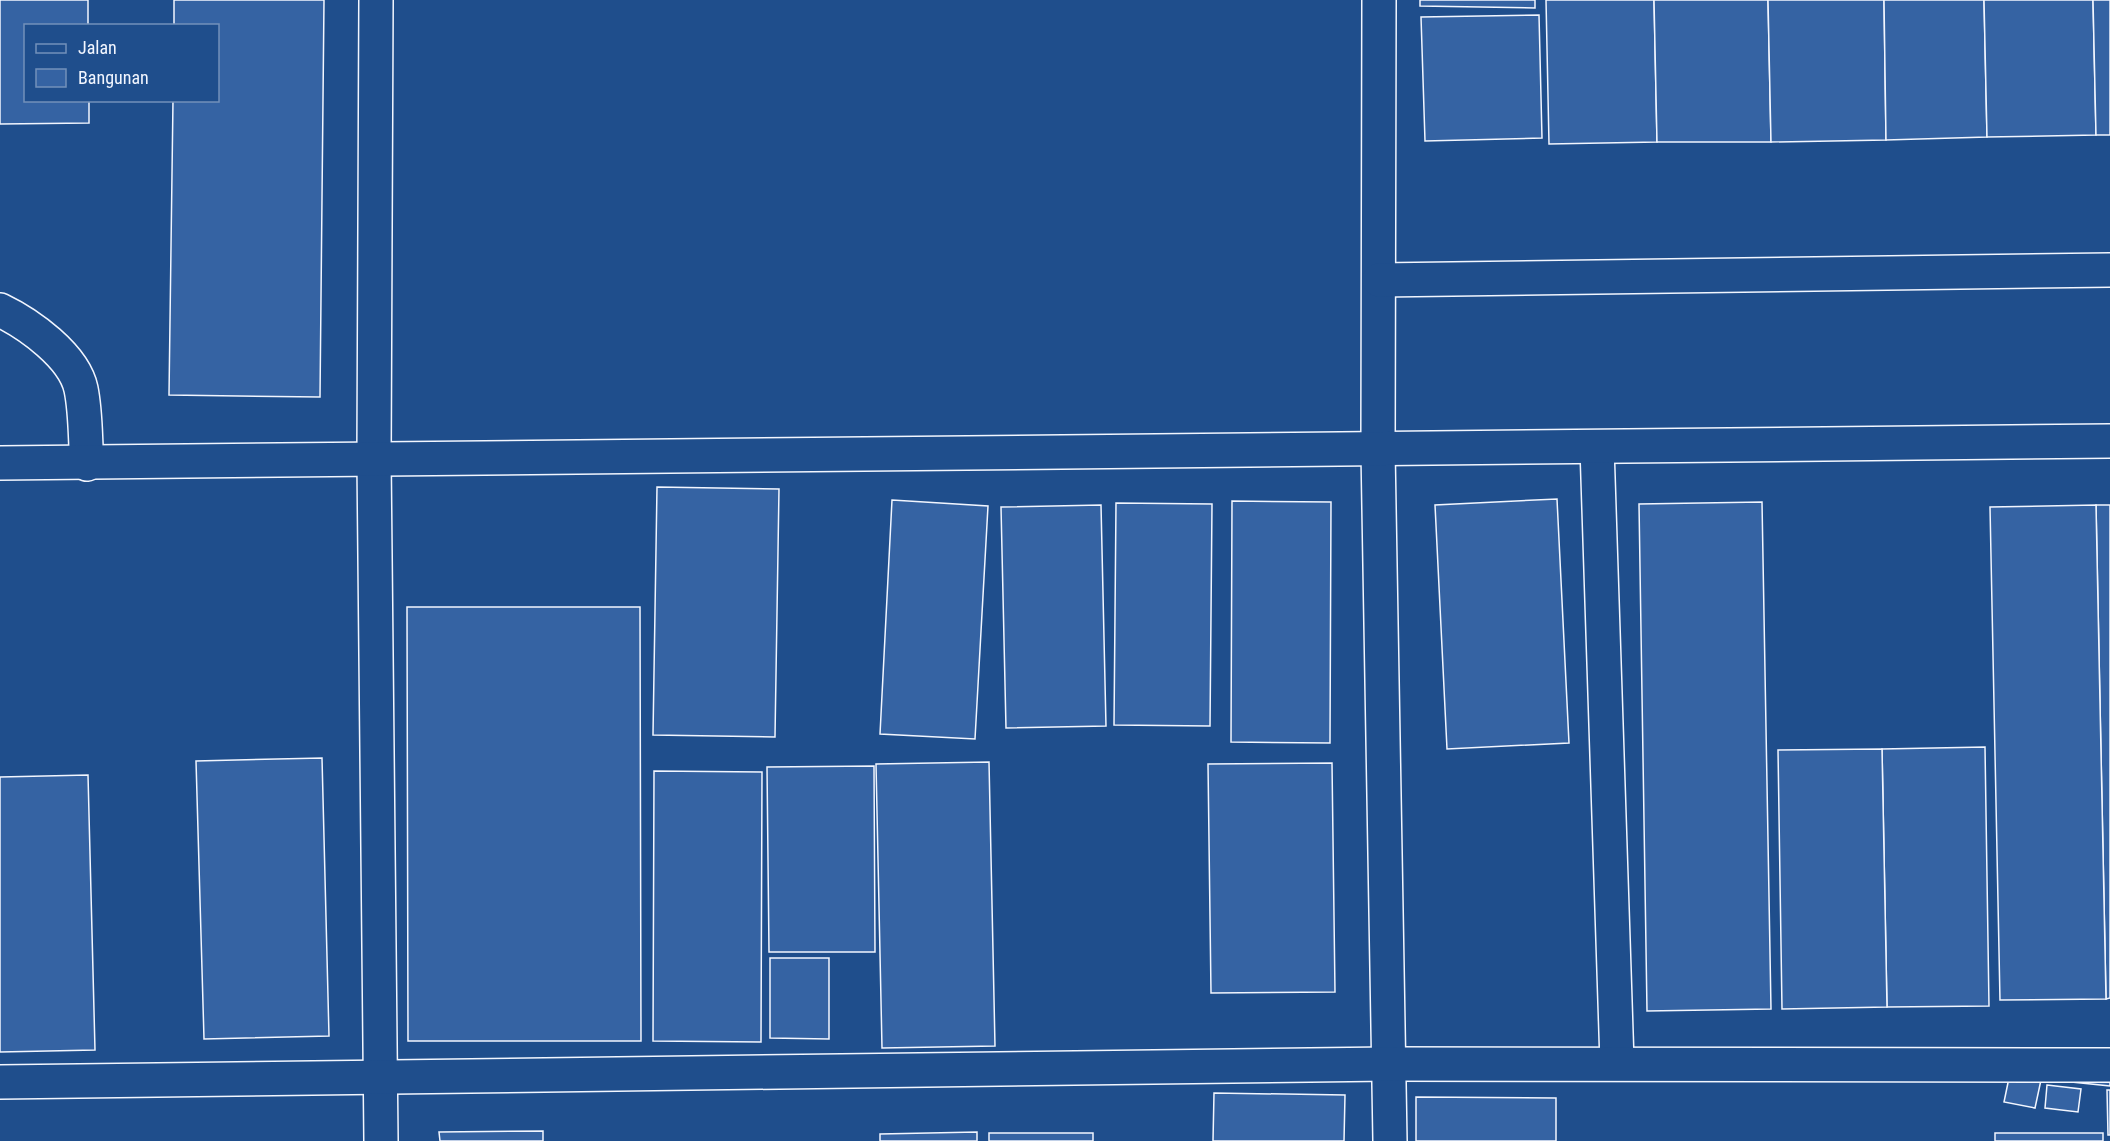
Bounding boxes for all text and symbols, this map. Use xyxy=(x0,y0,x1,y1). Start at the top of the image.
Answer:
legend xyxy=(24,24,219,102)
text: Jalan xyxy=(78,37,117,58)
text: Bangunan xyxy=(78,67,149,88)

